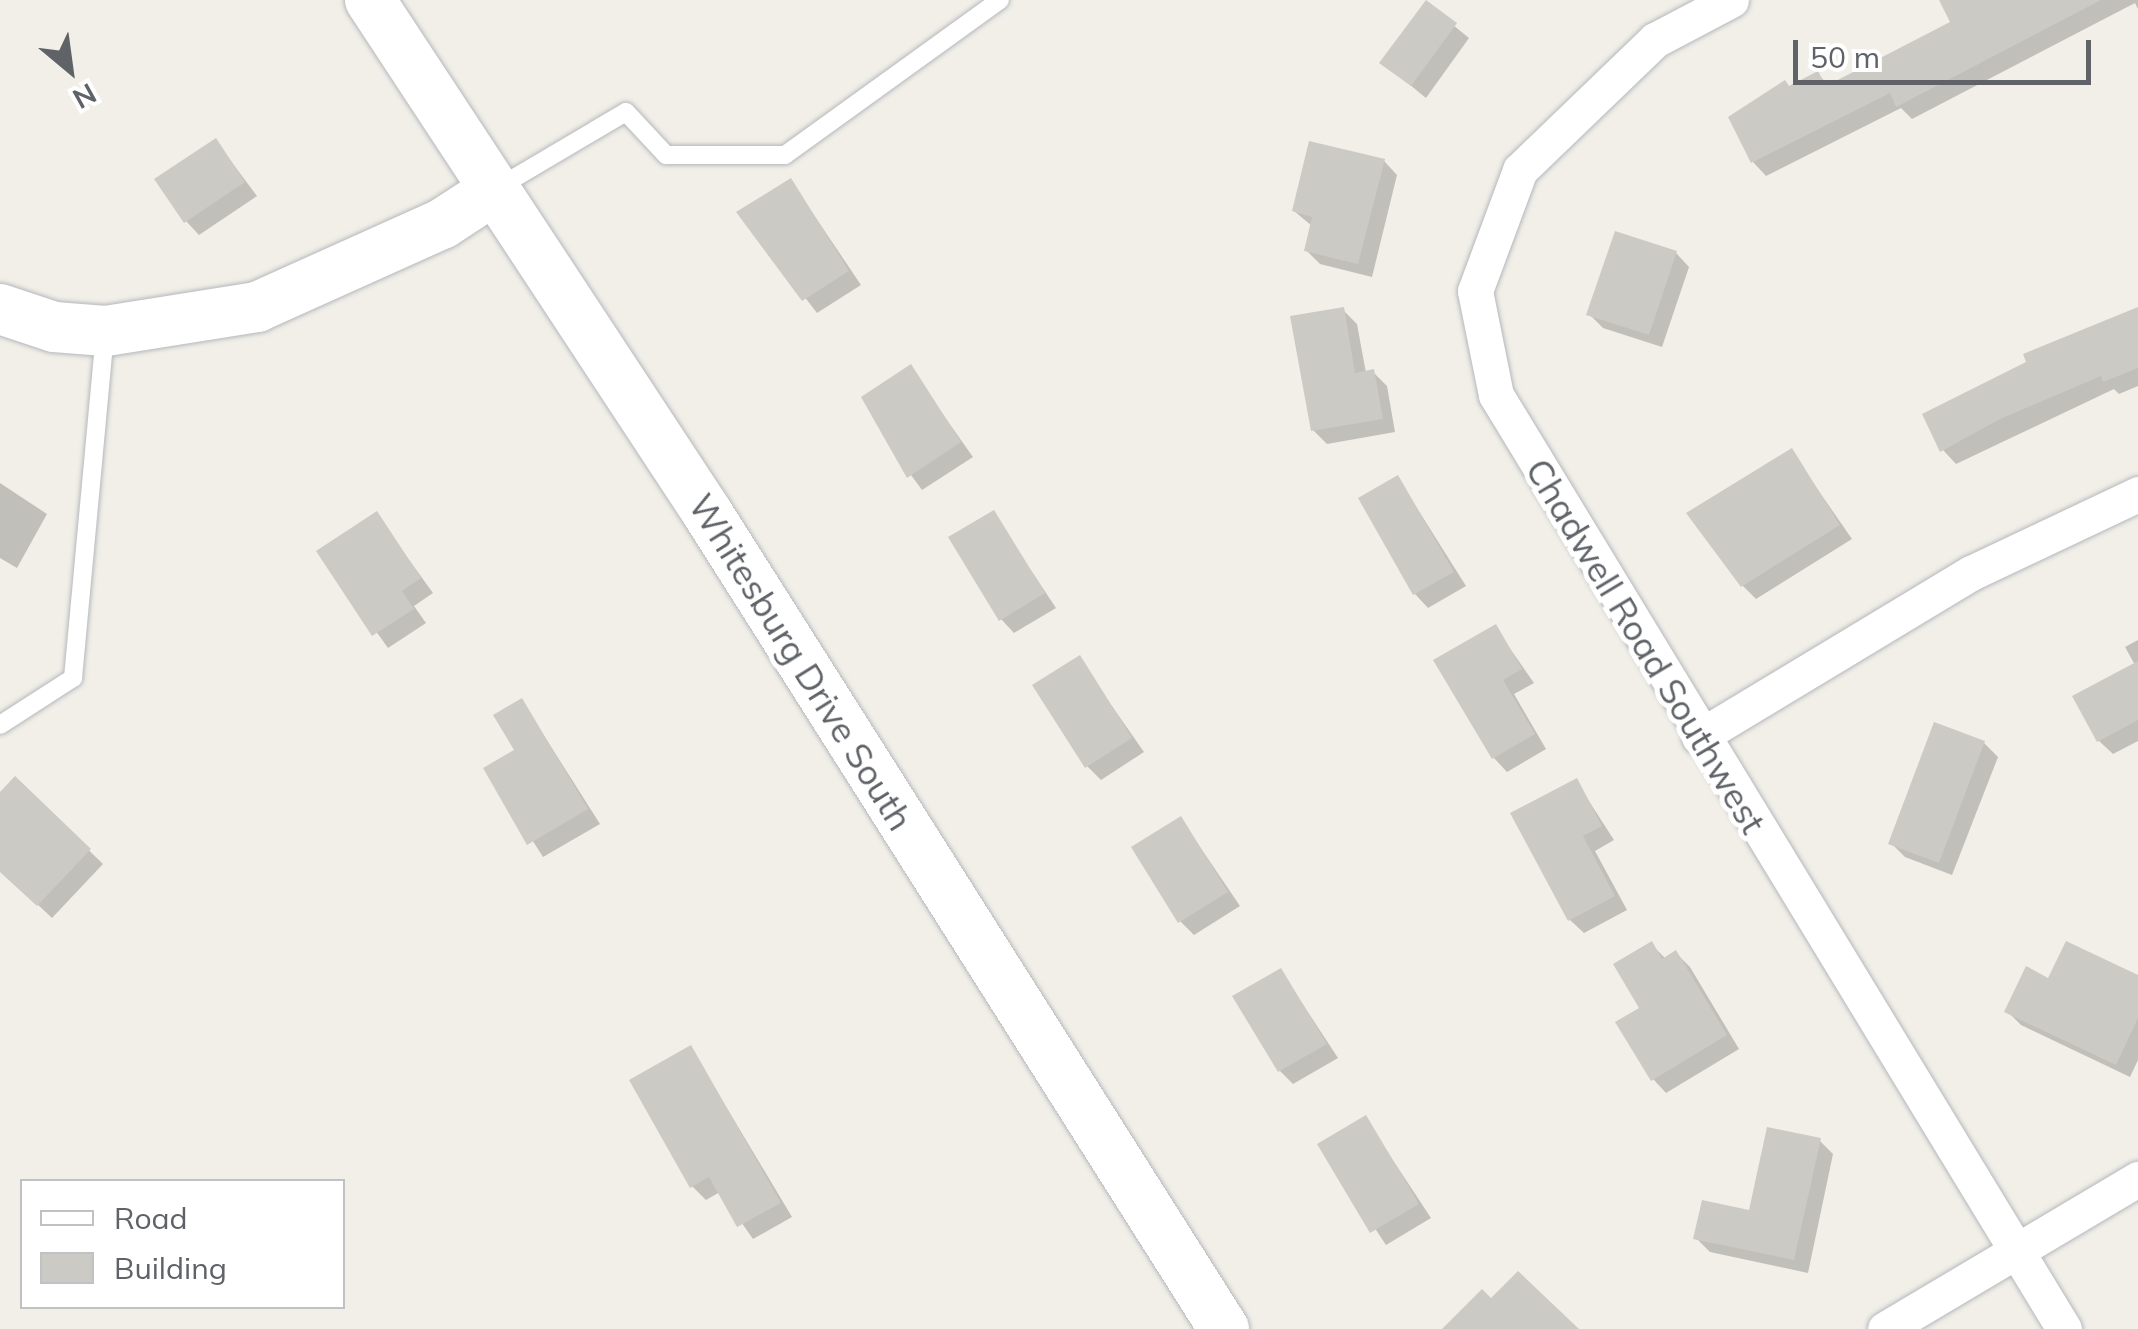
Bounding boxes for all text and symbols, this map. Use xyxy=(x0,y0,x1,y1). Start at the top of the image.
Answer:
north arrow xyxy=(20,20,120,120)
scale bar xyxy=(1798,20,2096,82)
text: 50 m xyxy=(1810,38,1880,76)
text: N xyxy=(67,76,103,117)
street label: Chadwell Road Southwest xyxy=(1517,451,1775,841)
street label: Whitesburg Drive South xyxy=(680,486,922,838)
legend xyxy=(20,1179,345,1309)
text: Road xyxy=(114,1199,188,1237)
text: Building xyxy=(114,1249,227,1287)

